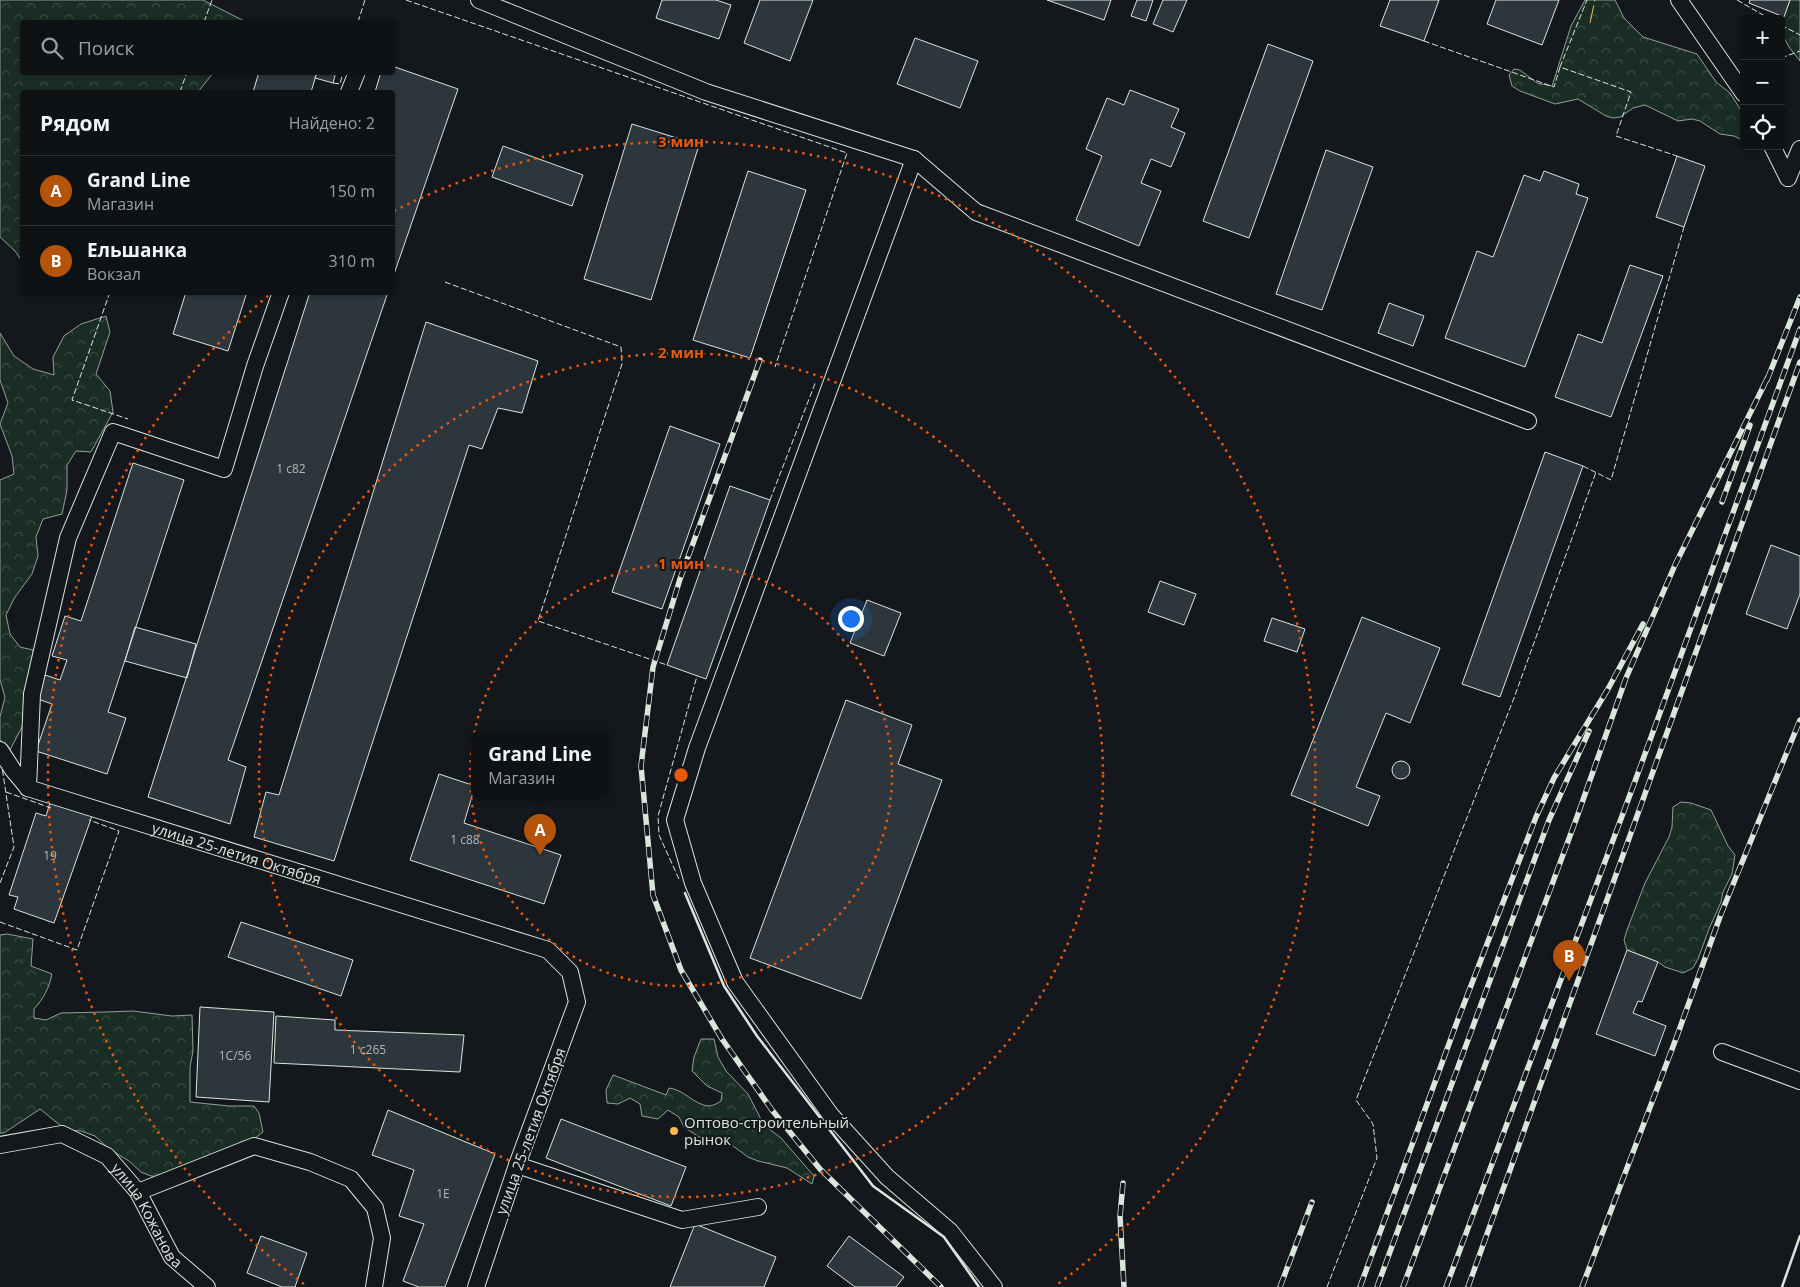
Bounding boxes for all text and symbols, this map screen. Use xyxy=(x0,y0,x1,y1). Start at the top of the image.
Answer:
map controls xyxy=(1740,15,1785,150)
button: + xyxy=(1740,15,1785,60)
search box xyxy=(20,20,395,75)
icon: search xyxy=(38,34,66,62)
text: Поиск xyxy=(78,35,134,61)
button: − xyxy=(1740,60,1785,105)
button: locate xyxy=(1740,105,1785,150)
text: Рядом xyxy=(40,109,110,137)
text: Найдено: 2 xyxy=(289,112,375,134)
text: 3 мин xyxy=(658,131,704,151)
text: Grand Line xyxy=(87,167,191,193)
text: A xyxy=(50,180,62,202)
text: 150 m xyxy=(329,180,375,202)
text: Магазин xyxy=(87,193,154,215)
text: Ельшанка xyxy=(87,237,187,263)
text: B xyxy=(51,250,61,272)
text: 310 m xyxy=(329,250,375,272)
text: Вокзал xyxy=(87,263,141,285)
text: 2 мин xyxy=(658,342,704,362)
house number: 1 с82 xyxy=(276,460,306,477)
text: 1 мин xyxy=(658,553,704,573)
your location xyxy=(838,606,864,632)
popup xyxy=(471,732,609,797)
text: Grand Line xyxy=(488,741,592,767)
centre of rings xyxy=(672,766,690,784)
text: Магазин xyxy=(488,767,555,789)
pin: A xyxy=(524,814,556,855)
street label: улица 25-летия Октября xyxy=(150,817,324,889)
house number: 1 с88 xyxy=(450,831,480,848)
house number: 19 xyxy=(43,847,57,864)
pin: B xyxy=(1553,940,1585,981)
house number: 1 с265 xyxy=(350,1041,386,1058)
street label: улица 25-летия Октября xyxy=(490,1045,570,1217)
house number: 1С/56 xyxy=(219,1047,251,1064)
place label: Оптово-строительный рынок xyxy=(684,1112,849,1149)
marker: Оптово-строительный рынок xyxy=(668,1125,680,1137)
street label: улица Кожанова xyxy=(107,1158,187,1272)
house number: 1Е xyxy=(436,1185,450,1202)

